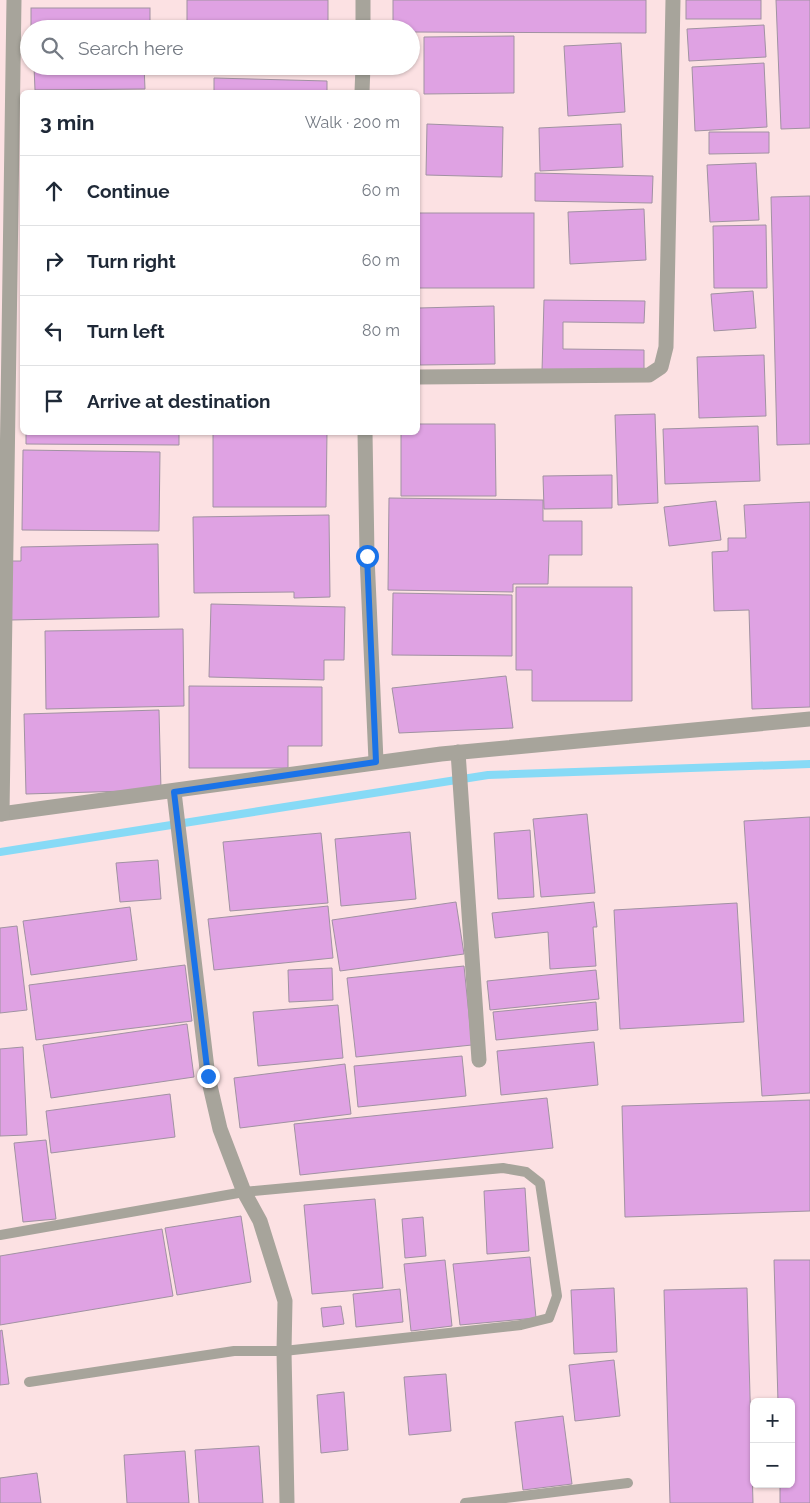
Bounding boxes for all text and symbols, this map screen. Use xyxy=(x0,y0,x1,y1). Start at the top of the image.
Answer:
search box xyxy=(20,20,420,75)
icon: search xyxy=(38,34,66,62)
text: Search here xyxy=(78,37,184,59)
text: 3 min xyxy=(40,110,94,135)
text: Walk · 200 m xyxy=(305,113,400,132)
icon: ahead xyxy=(40,177,68,205)
text: Continue xyxy=(87,180,170,202)
text: 60 m xyxy=(362,181,400,200)
icon: right xyxy=(40,247,68,275)
text: Turn right xyxy=(87,250,176,272)
text: 60 m xyxy=(362,251,400,270)
icon: left xyxy=(40,317,68,345)
text: Turn left xyxy=(87,320,164,342)
text: 80 m xyxy=(362,321,400,340)
icon: arrive xyxy=(40,387,68,415)
text: Arrive at destination xyxy=(87,390,271,412)
route start xyxy=(356,545,379,568)
route end xyxy=(197,1065,220,1088)
map controls xyxy=(750,1398,795,1488)
button: + xyxy=(750,1398,795,1443)
button: − xyxy=(750,1443,795,1488)

